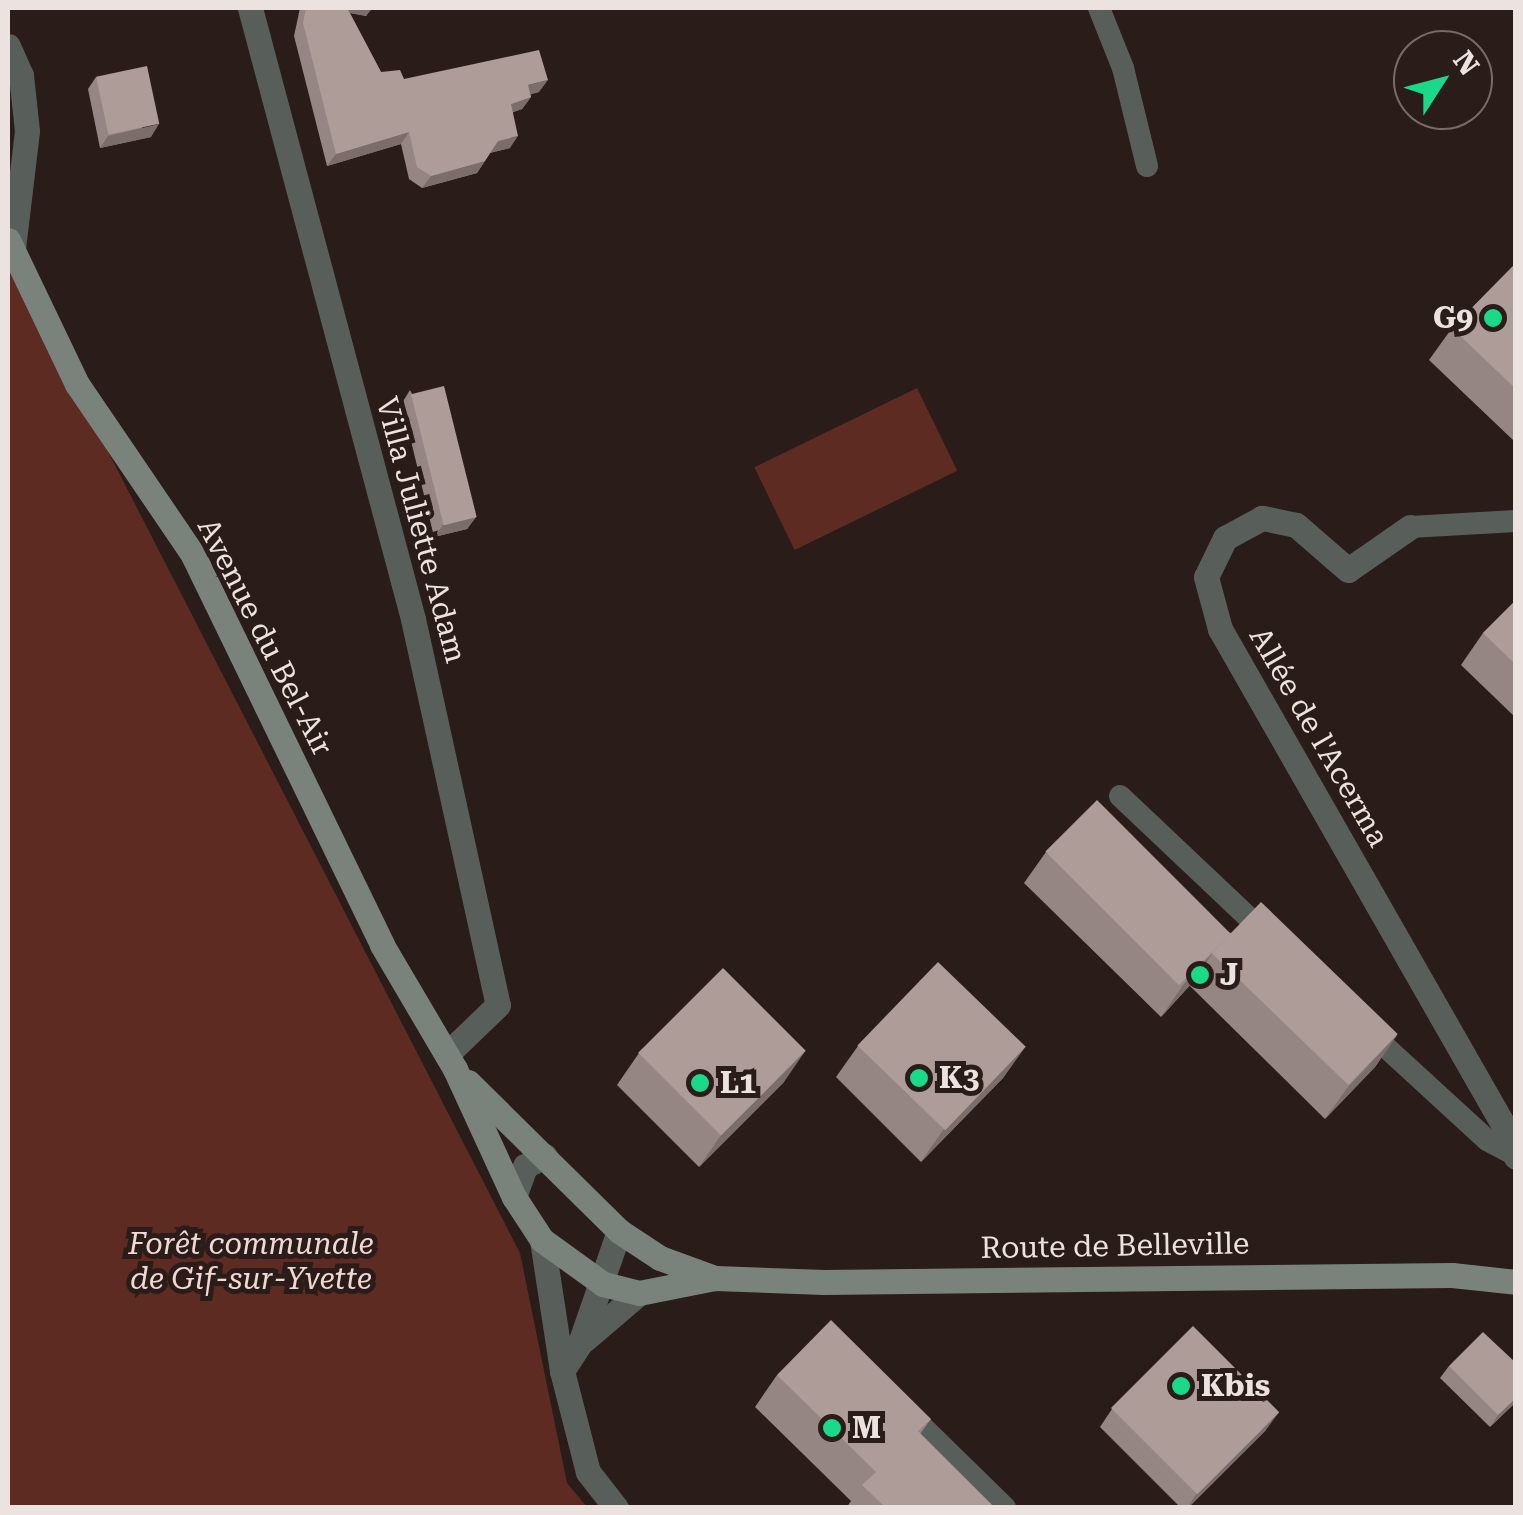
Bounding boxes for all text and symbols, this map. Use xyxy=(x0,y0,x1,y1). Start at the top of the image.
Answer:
north arrow xyxy=(1393,30,1493,130)
text: N xyxy=(1446,45,1486,82)
place label: G9 xyxy=(1433,300,1473,336)
marker: G9 xyxy=(1482,307,1504,329)
street label: Villa Juliette Adam xyxy=(368,393,474,667)
street label: Avenue du Bel-Air xyxy=(190,512,340,762)
street label: Allée de l'Acerma xyxy=(1242,621,1396,853)
place label: J xyxy=(1220,957,1238,993)
marker: J xyxy=(1189,964,1211,986)
place label: K3 xyxy=(939,1060,979,1096)
place label: L1 xyxy=(720,1065,756,1101)
marker: K3 xyxy=(908,1067,930,1089)
marker: L1 xyxy=(689,1072,711,1094)
park label: Forêt communale de Gif-sur-Yvette xyxy=(128,1226,374,1296)
street label: Route de Belleville xyxy=(980,1226,1250,1266)
place label: Kbis xyxy=(1201,1368,1270,1404)
marker: Kbis xyxy=(1170,1375,1192,1397)
place label: M xyxy=(852,1410,881,1446)
marker: M xyxy=(821,1417,843,1439)

